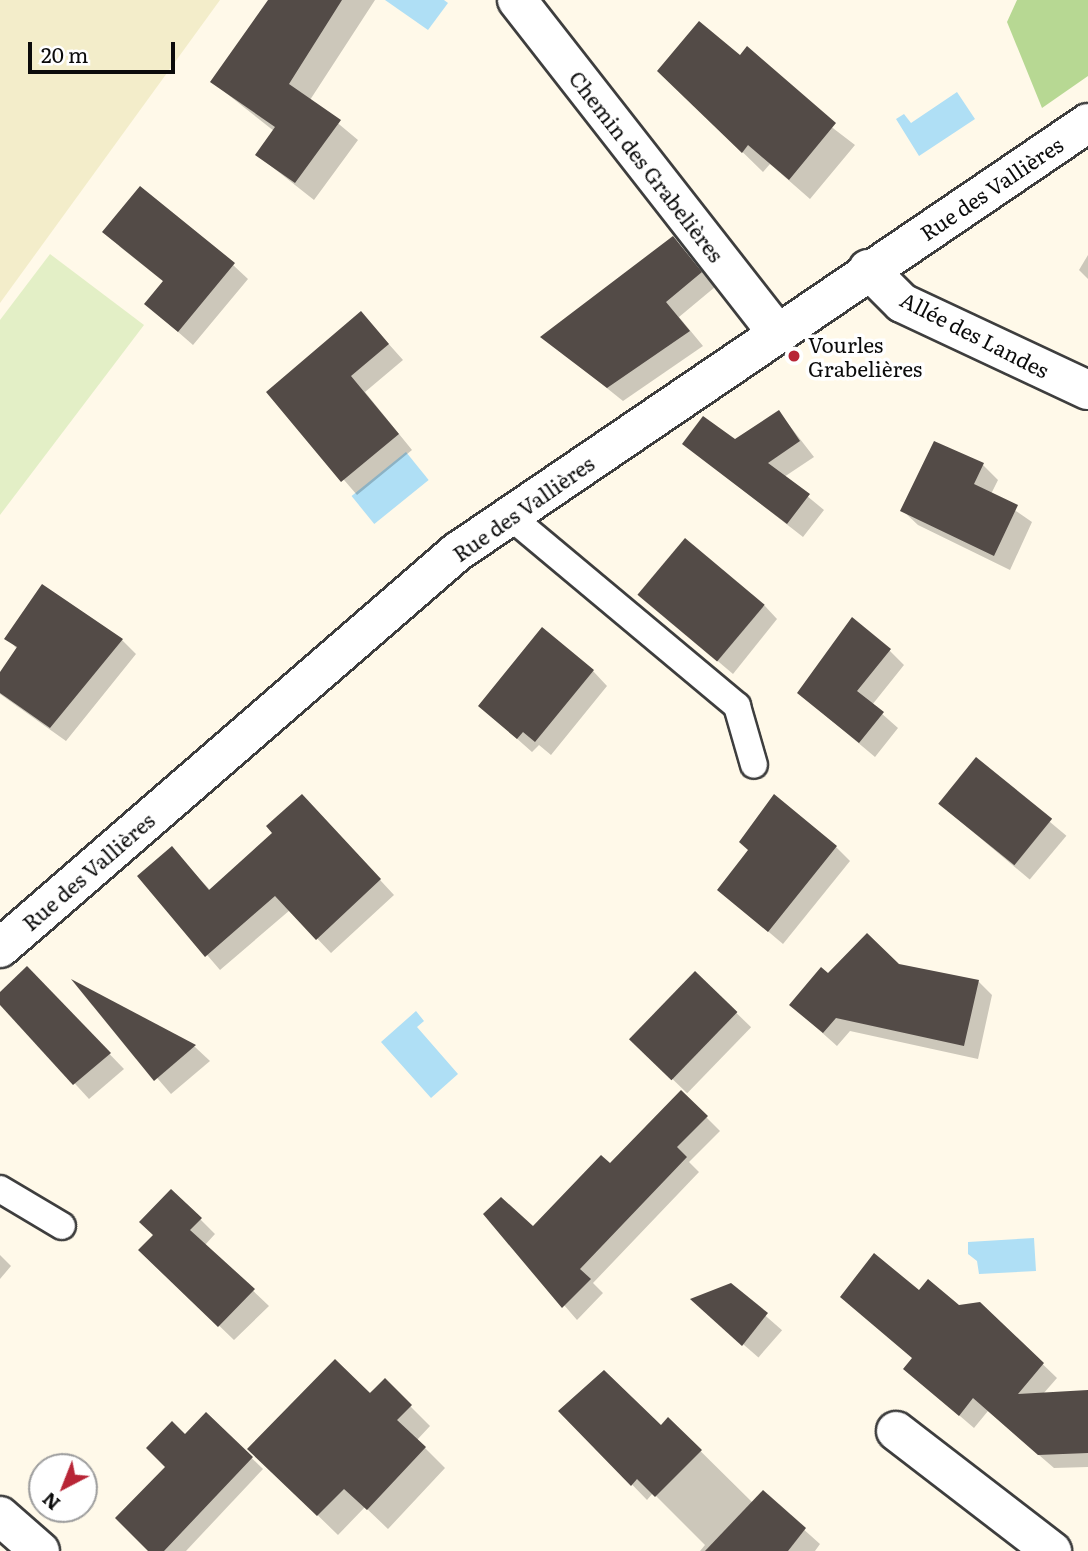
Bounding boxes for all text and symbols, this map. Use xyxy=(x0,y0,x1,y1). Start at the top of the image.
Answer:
scale bar xyxy=(32,28,178,72)
text: 20 m xyxy=(41,38,88,69)
street label: Chemin des Grabelières xyxy=(565,65,729,267)
street label: Rue des Vallières xyxy=(915,131,1067,245)
street label: Allée des Landes xyxy=(897,286,1053,382)
place label: Vourles Grabelières xyxy=(808,331,922,381)
marker: Vourles Grabelières xyxy=(786,348,802,364)
street label: Rue des Vallières xyxy=(448,450,598,566)
street label: Rue des Vallières xyxy=(17,807,159,935)
north arrow xyxy=(28,1453,98,1523)
text: N xyxy=(35,1486,66,1518)

